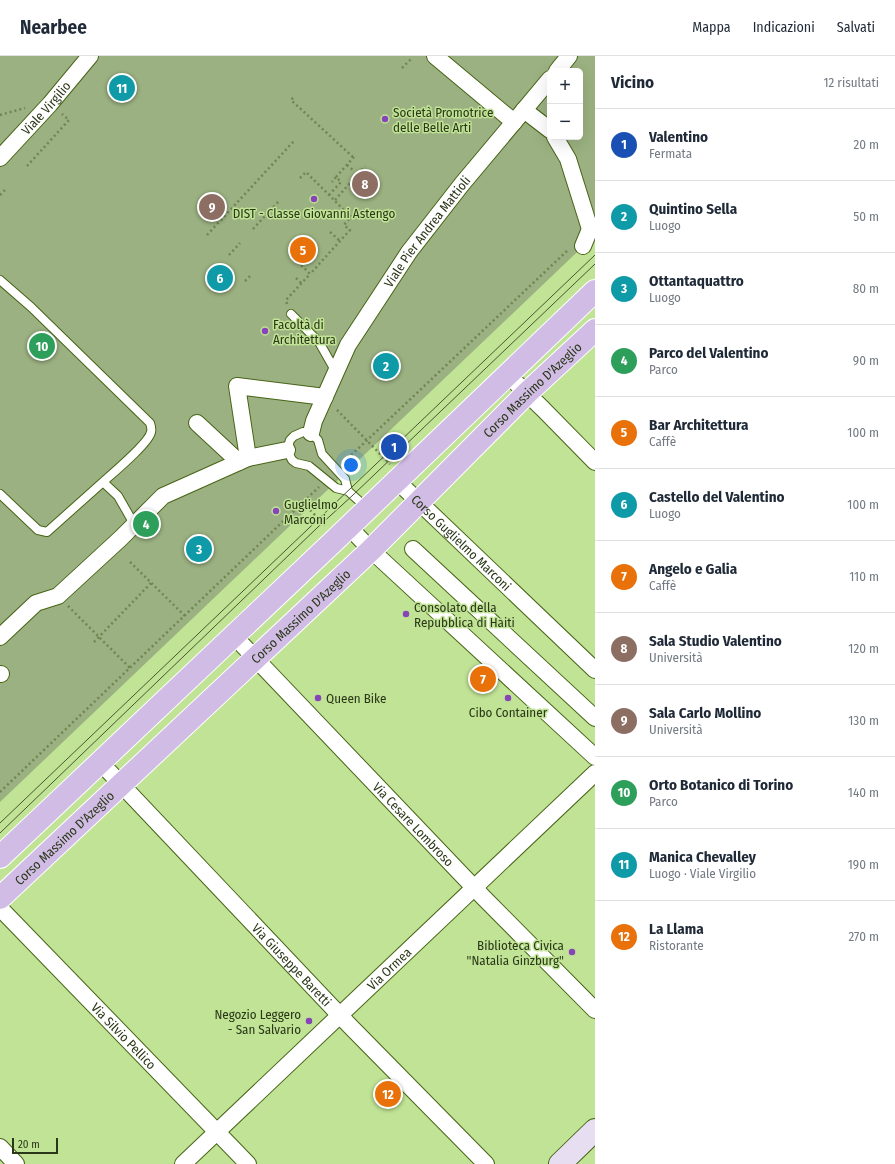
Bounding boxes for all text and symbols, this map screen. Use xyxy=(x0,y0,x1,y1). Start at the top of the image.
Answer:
text: Nearbee xyxy=(20,16,87,39)
text: Mappa xyxy=(692,19,731,36)
text: Indicazioni xyxy=(753,19,815,36)
text: Salvati xyxy=(837,19,875,36)
map controls xyxy=(547,68,583,140)
button: + xyxy=(547,68,583,104)
text: Vicino xyxy=(611,72,654,93)
pin: 11 xyxy=(109,73,135,103)
text: 12 risultati xyxy=(823,75,879,90)
street label: Viale Virgilio xyxy=(19,78,74,138)
button: − xyxy=(547,104,583,140)
place label: Società Promotrice delle Belle Arti xyxy=(393,105,493,135)
marker: Società Promotrice delle Belle Arti xyxy=(380,114,390,124)
text: Valentino xyxy=(649,128,708,146)
text: 1 xyxy=(621,137,627,152)
text: 20 m xyxy=(853,137,879,152)
text: Fermata xyxy=(649,146,692,161)
pin: 8 xyxy=(352,169,378,199)
street label: Viale Pier Andrea Mattioli xyxy=(381,173,473,290)
pin: 9 xyxy=(199,192,225,222)
marker: DIST - Classe Giovanni Astengo xyxy=(309,194,319,204)
text: Quintino Sella xyxy=(649,200,737,218)
place label: DIST - Classe Giovanni Astengo xyxy=(233,206,395,221)
text: 2 xyxy=(621,209,627,224)
text: 50 m xyxy=(853,209,879,224)
text: Luogo xyxy=(649,218,681,233)
pin: 5 xyxy=(290,235,316,265)
pin: 6 xyxy=(207,263,233,293)
text: Ottantaquattro xyxy=(649,272,744,290)
text: 3 xyxy=(621,281,627,296)
text: 80 m xyxy=(853,281,879,296)
text: Luogo xyxy=(649,290,681,305)
place label: Facoltà di Architettura xyxy=(273,317,336,347)
marker: Facoltà di Architettura xyxy=(260,326,270,336)
pin: 10 xyxy=(29,331,55,361)
street label: Corso Massimo D'Azeglio xyxy=(480,339,585,441)
text: Parco del Valentino xyxy=(649,344,768,362)
pin: 2 xyxy=(373,351,399,381)
text: 4 xyxy=(621,353,627,368)
text: 90 m xyxy=(853,353,879,368)
text: Parco xyxy=(649,362,678,377)
text: Bar Architettura xyxy=(649,416,748,434)
text: 5 xyxy=(621,425,627,440)
text: 100 m xyxy=(847,425,879,440)
pin: 1 xyxy=(381,432,407,462)
text: Caffè xyxy=(649,434,676,449)
your location xyxy=(341,455,361,475)
text: Castello del Valentino xyxy=(649,488,785,506)
street label: Corso Guglielmo Marconi xyxy=(408,492,514,594)
place label: Guglielmo Marconi xyxy=(284,497,338,527)
text: 6 xyxy=(621,497,627,512)
text: 100 m xyxy=(847,497,879,512)
marker: Guglielmo Marconi xyxy=(271,506,281,516)
text: Luogo xyxy=(649,506,681,521)
pin: 4 xyxy=(133,509,159,539)
pin: 3 xyxy=(186,534,212,564)
text: Angelo e Galia xyxy=(649,560,737,578)
street label: Corso Massimo D'Azeglio xyxy=(248,566,354,667)
text: 7 xyxy=(621,569,627,584)
text: 110 m xyxy=(849,569,879,584)
text: Caffè xyxy=(649,578,676,593)
place label: Consolato della Repubblica di Haiti xyxy=(414,600,515,630)
marker: Consolato della Repubblica di Haiti xyxy=(401,609,411,619)
text: Sala Studio Valentino xyxy=(649,632,782,650)
text: 8 xyxy=(621,641,627,656)
text: 120 m xyxy=(848,641,879,656)
text: Università xyxy=(649,650,703,665)
pin: 7 xyxy=(470,664,496,694)
place label: Queen Bike xyxy=(326,691,386,706)
marker: Queen Bike xyxy=(313,693,323,703)
marker: Cibo Container xyxy=(503,693,513,703)
text: Sala Carlo Mollino xyxy=(649,704,761,722)
place label: Cibo Container xyxy=(469,705,548,720)
text: 9 xyxy=(621,713,627,728)
text: 130 m xyxy=(848,713,879,728)
text: Università xyxy=(649,722,703,737)
text: Orto Botanico di Torino xyxy=(649,776,793,794)
street label: Via Cesare Lombroso xyxy=(370,779,457,870)
text: 10 xyxy=(618,785,630,800)
text: 140 m xyxy=(848,785,879,800)
street label: Corso Massimo D'Azeglio xyxy=(12,788,117,888)
text: Parco xyxy=(649,794,678,809)
text: Manica Chevalley xyxy=(649,848,756,866)
text: 11 xyxy=(619,857,629,872)
text: 190 m xyxy=(848,857,879,872)
text: Luogo · Viale Virgilio xyxy=(649,866,756,881)
street label: Via Giuseppe Baretti xyxy=(249,920,334,1009)
text: La Llama xyxy=(649,920,704,938)
text: 12 xyxy=(618,929,630,944)
text: 270 m xyxy=(848,929,879,944)
place label: Biblioteca Civica "Natalia Ginzburg" xyxy=(466,938,564,968)
text: Ristorante xyxy=(649,938,704,953)
street label: Via Ormea xyxy=(364,945,414,993)
marker: Biblioteca Civica "Natalia Ginzburg" xyxy=(567,947,577,957)
street label: Via Silvio Pellico xyxy=(88,1000,159,1073)
place label: Negozio Leggero - San Salvario xyxy=(214,1007,301,1037)
marker: Negozio Leggero - San Salvario xyxy=(304,1016,314,1026)
pin: 12 xyxy=(375,1079,401,1109)
scale bar xyxy=(12,1136,58,1155)
text: 20 m xyxy=(18,1138,40,1151)

